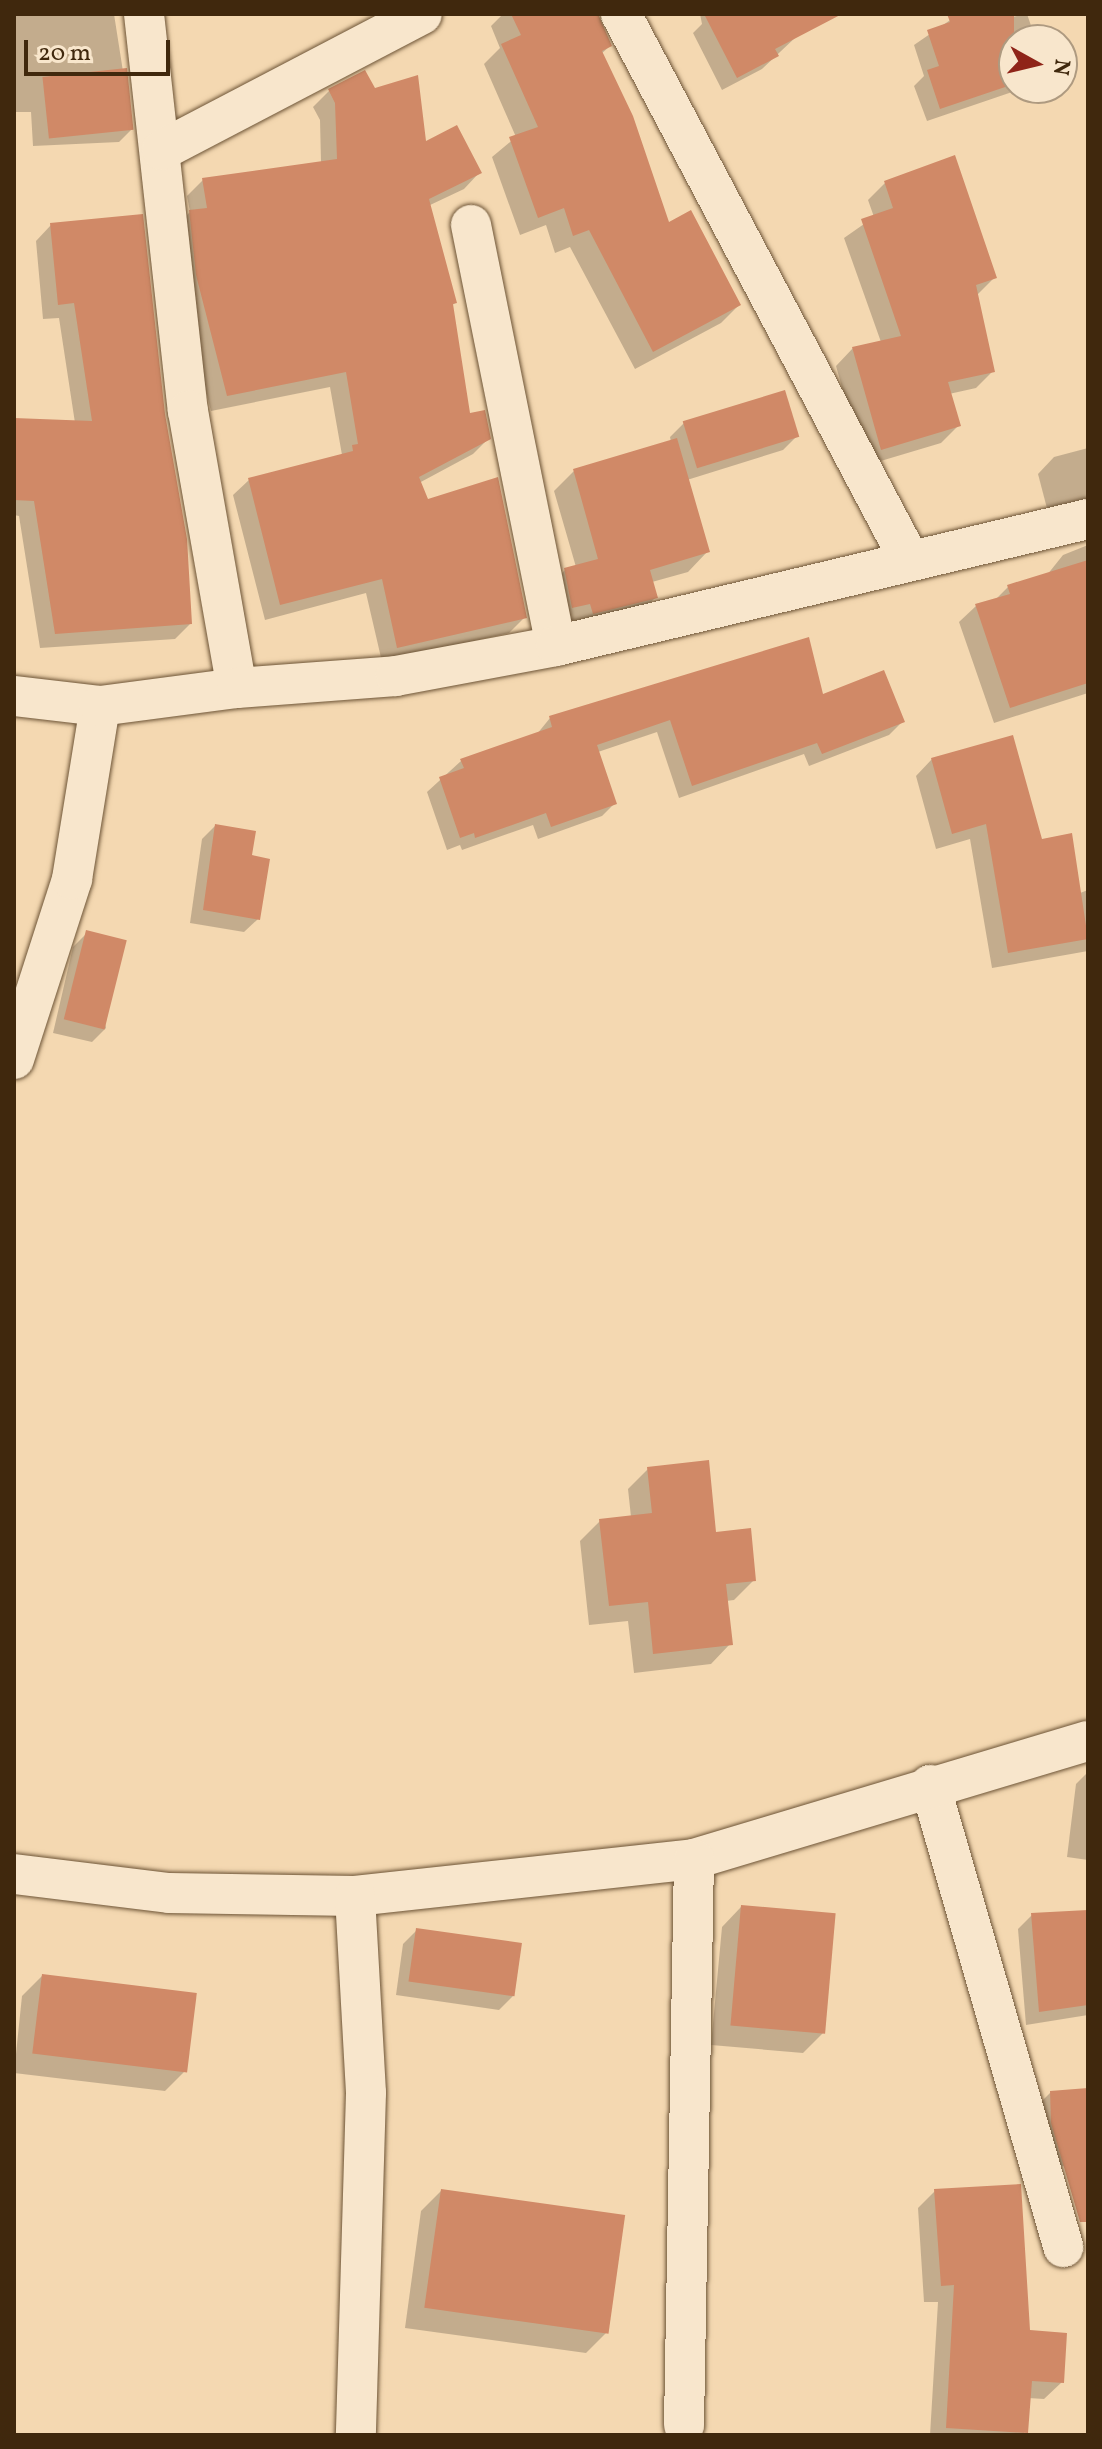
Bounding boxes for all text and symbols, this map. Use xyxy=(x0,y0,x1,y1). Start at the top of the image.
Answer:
scale bar xyxy=(28,24,174,74)
north arrow xyxy=(998,24,1078,104)
text: 20 m xyxy=(38,37,91,71)
text: N xyxy=(1044,57,1077,77)

